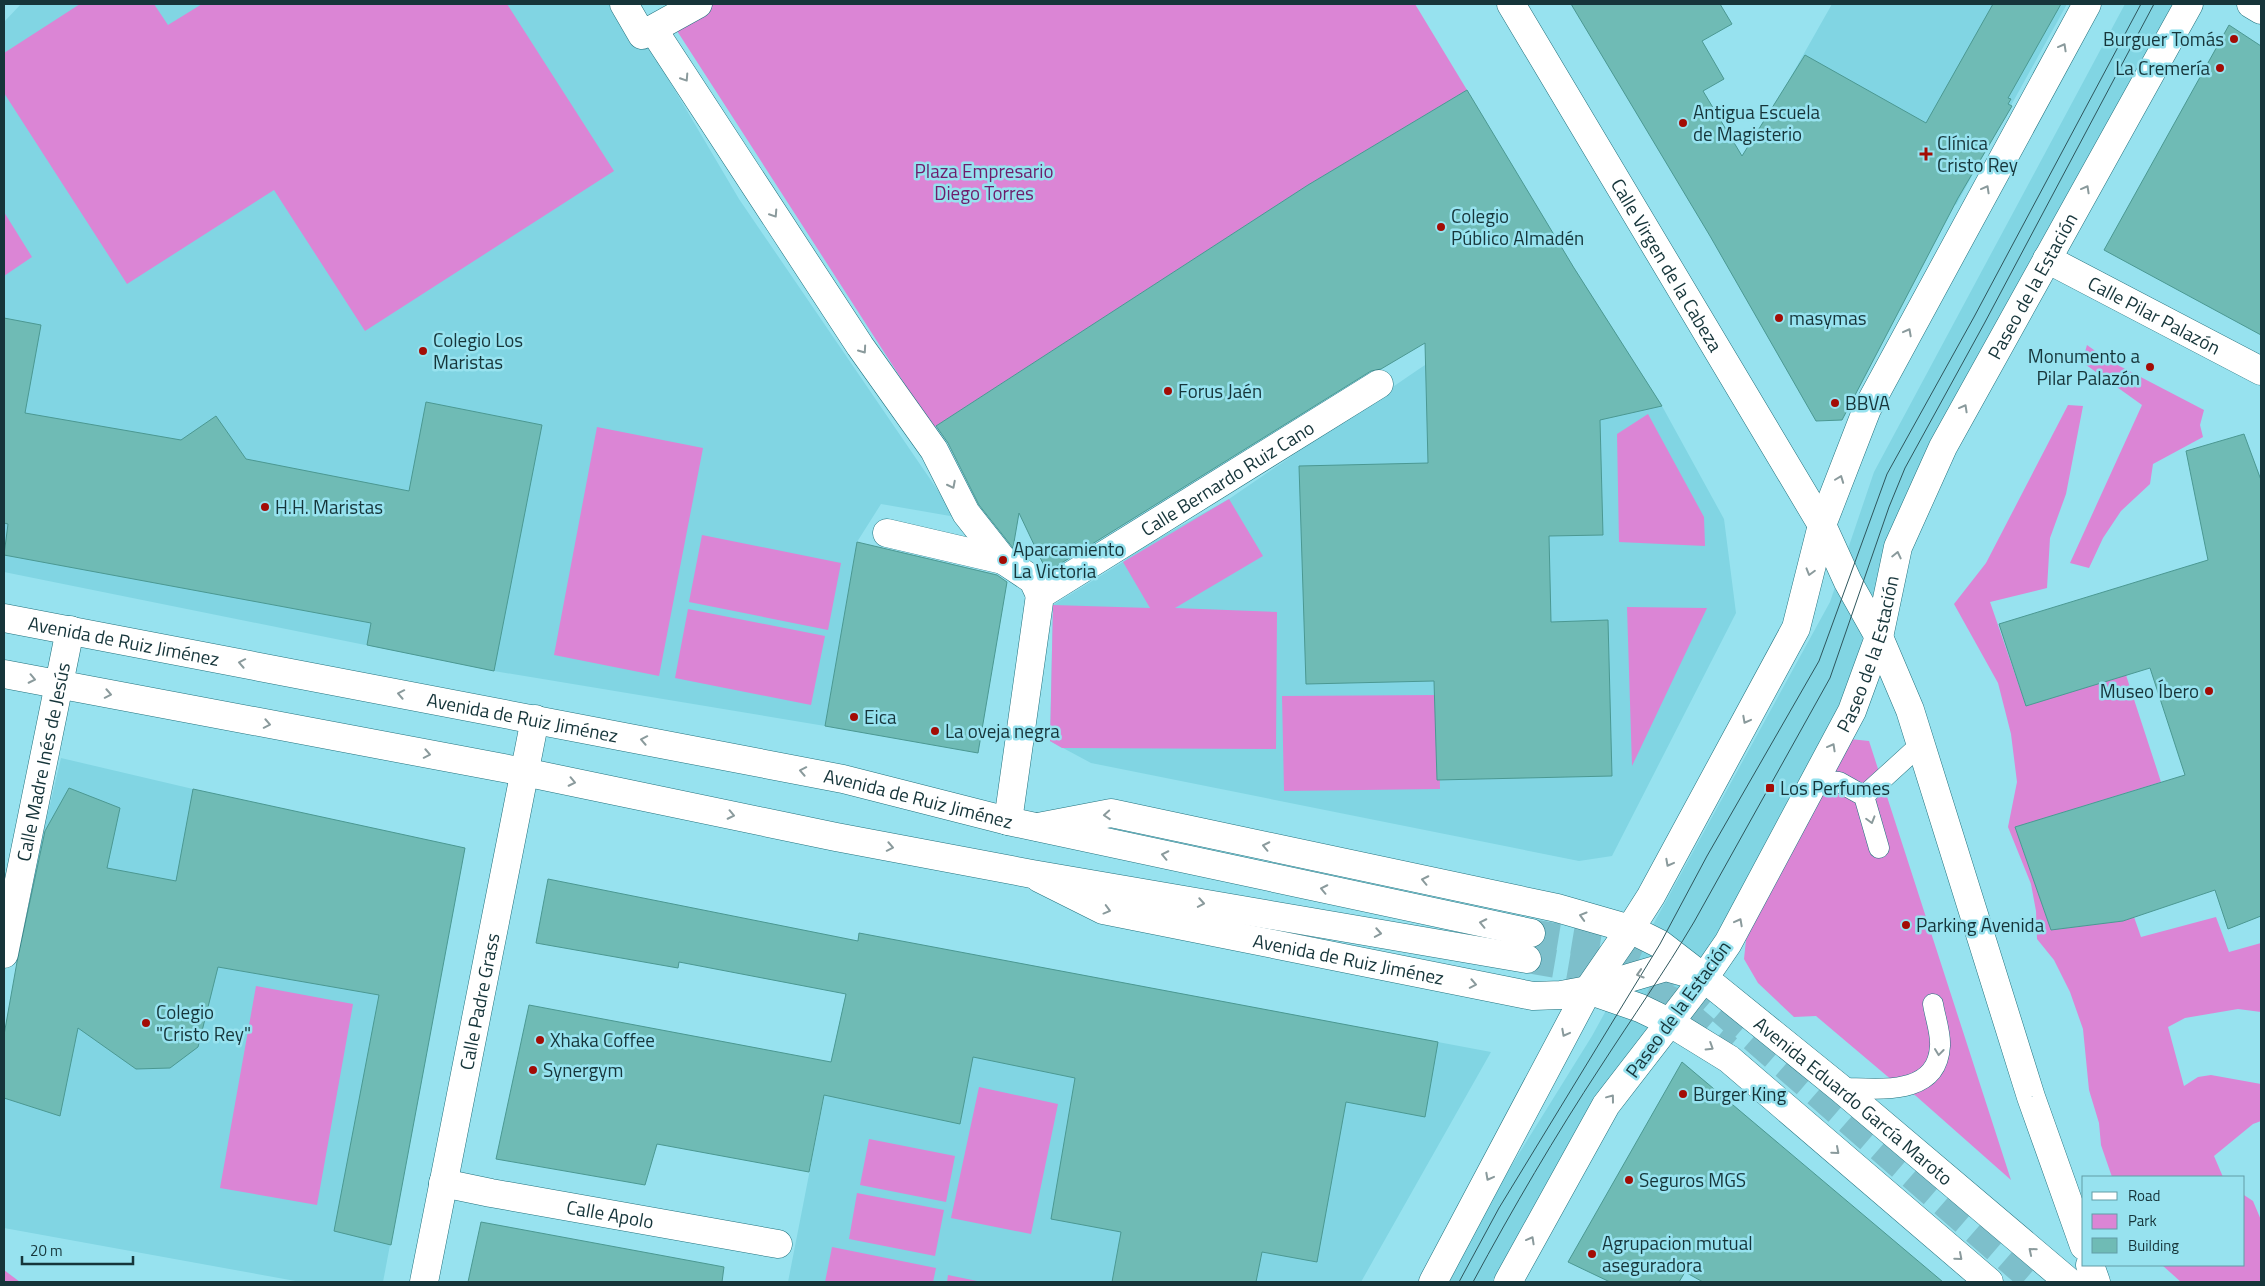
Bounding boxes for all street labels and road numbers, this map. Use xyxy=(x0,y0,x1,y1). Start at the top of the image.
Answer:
street label: Calle Virgen de la Cabeza xyxy=(1604,173,1731,357)
street label: Paseo de la Estación xyxy=(1980,207,2084,364)
street label: Calle Pilar Palazón xyxy=(2083,268,2226,361)
street label: Calle Bernardo Ruiz Cano xyxy=(1135,413,1320,543)
street label: Paseo de la Estación xyxy=(1828,573,1906,737)
street label: Avenida de Ruiz Jiménez xyxy=(26,608,222,673)
street label: Calle Madre Inés de Jesús xyxy=(8,660,77,864)
street label: Avenida de Ruiz Jiménez xyxy=(425,684,621,750)
street label: Avenida de Ruiz Jiménez xyxy=(821,761,1015,836)
street label: Avenida de Ruiz Jiménez xyxy=(1251,925,1447,992)
street label: Calle Padre Grass xyxy=(451,930,507,1072)
street label: Paseo de la Estación xyxy=(1618,934,1737,1083)
street label: Avenida Eduardo García Maroto xyxy=(1748,1009,1960,1192)
street label: Calle Apolo xyxy=(564,1192,656,1236)

